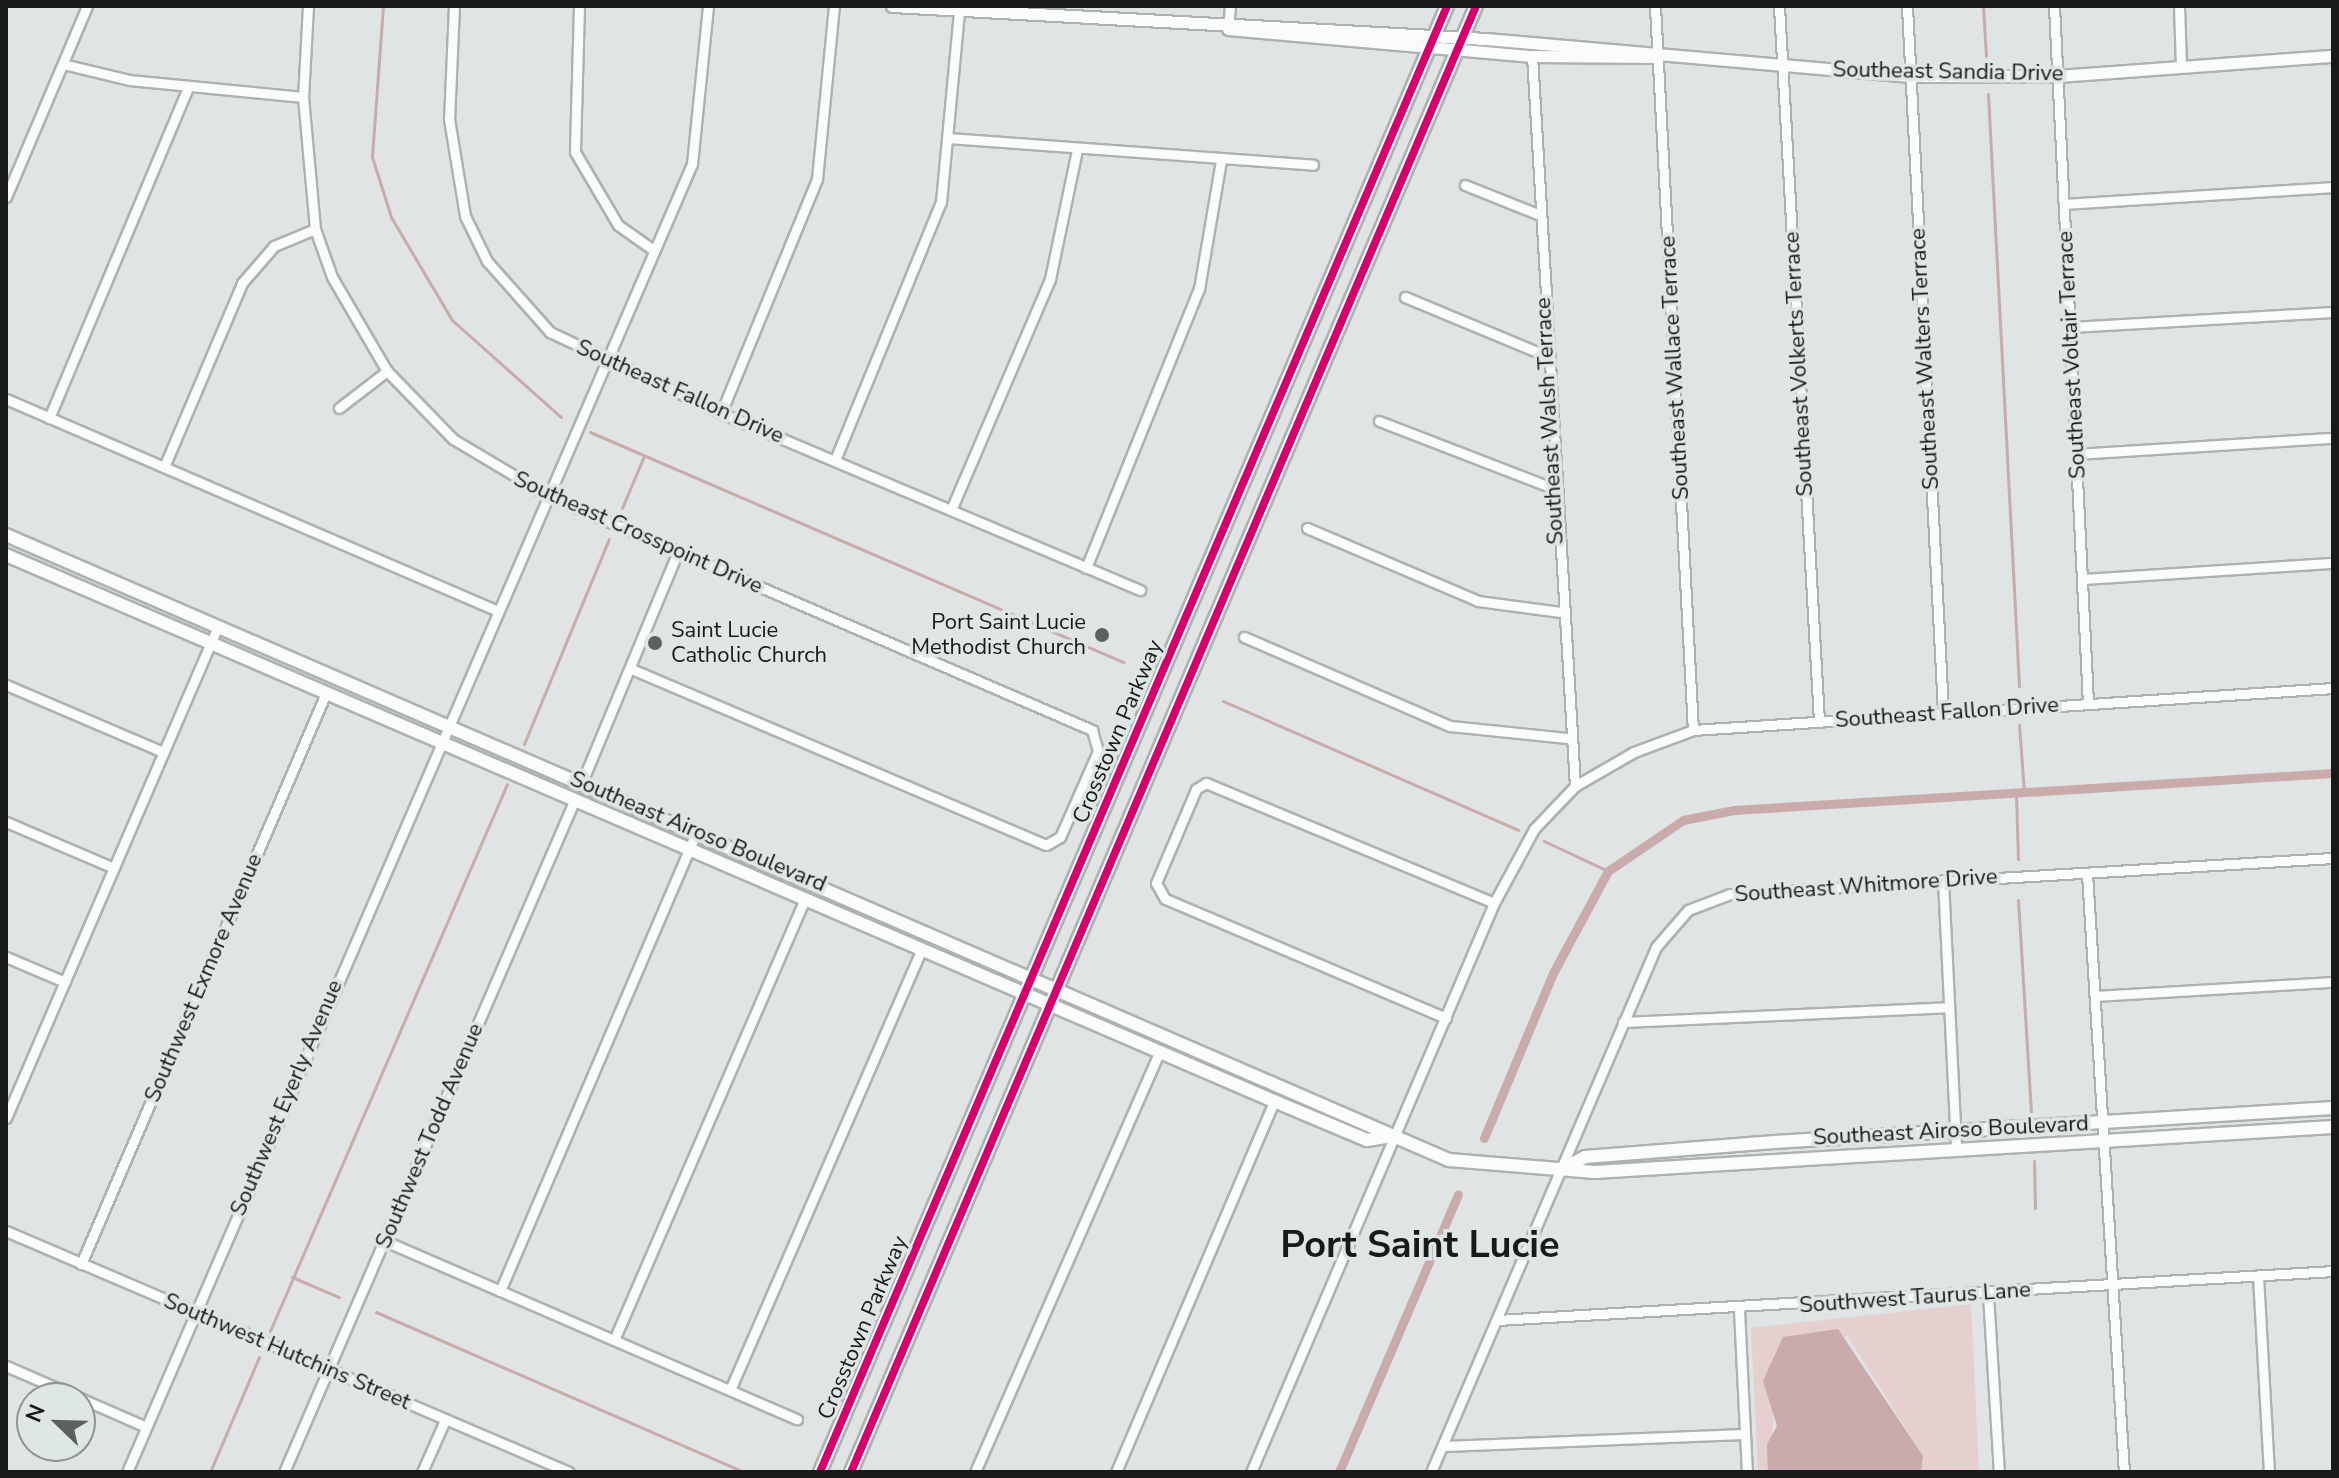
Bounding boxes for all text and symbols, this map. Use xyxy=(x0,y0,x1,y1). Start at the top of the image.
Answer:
street label: Southeast Sandia Drive xyxy=(1832,57,2064,87)
street label: Southeast Walters Terrace xyxy=(1905,228,1945,490)
street label: Southeast Voltair Terrace xyxy=(2052,230,2092,480)
street label: Southeast Volkerts Terrace xyxy=(1779,231,1819,497)
street label: Southeast Wallace Terrace xyxy=(1655,235,1695,501)
street label: Southeast Walsh Terrace xyxy=(1530,297,1570,545)
street label: Southeast Fallon Drive xyxy=(572,334,788,450)
street label: Southeast Crosspoint Drive xyxy=(509,466,767,600)
place label: Port Saint Lucie Methodist Church xyxy=(911,609,1086,660)
place label: Saint Lucie Catholic Church xyxy=(671,617,827,668)
marker: Port Saint Lucie Methodist Church xyxy=(1093,626,1111,644)
marker: Saint Lucie Catholic Church xyxy=(646,634,664,652)
street label: Crosstown Parkway xyxy=(1067,636,1169,828)
street label: Southeast Fallon Drive xyxy=(1834,692,2060,734)
street label: Southeast Airoso Boulevard xyxy=(566,766,830,898)
street label: Southwest Exmore Avenue xyxy=(140,850,268,1106)
street label: Southeast Whitmore Drive xyxy=(1734,864,1998,908)
street label: Southwest Eyerly Avenue xyxy=(225,976,349,1220)
street label: Southwest Todd Avenue xyxy=(371,1019,489,1253)
street label: Southeast Airoso Boulevard xyxy=(1813,1111,2089,1151)
district label: Port Saint Lucie xyxy=(1280,1222,1560,1268)
street label: Crosstown Parkway xyxy=(812,1232,914,1424)
street label: Southwest Taurus Lane xyxy=(1798,1277,2032,1319)
street label: Southwest Hutchins Street xyxy=(160,1288,414,1416)
north arrow xyxy=(16,1382,96,1462)
text: N xyxy=(19,1400,53,1427)

